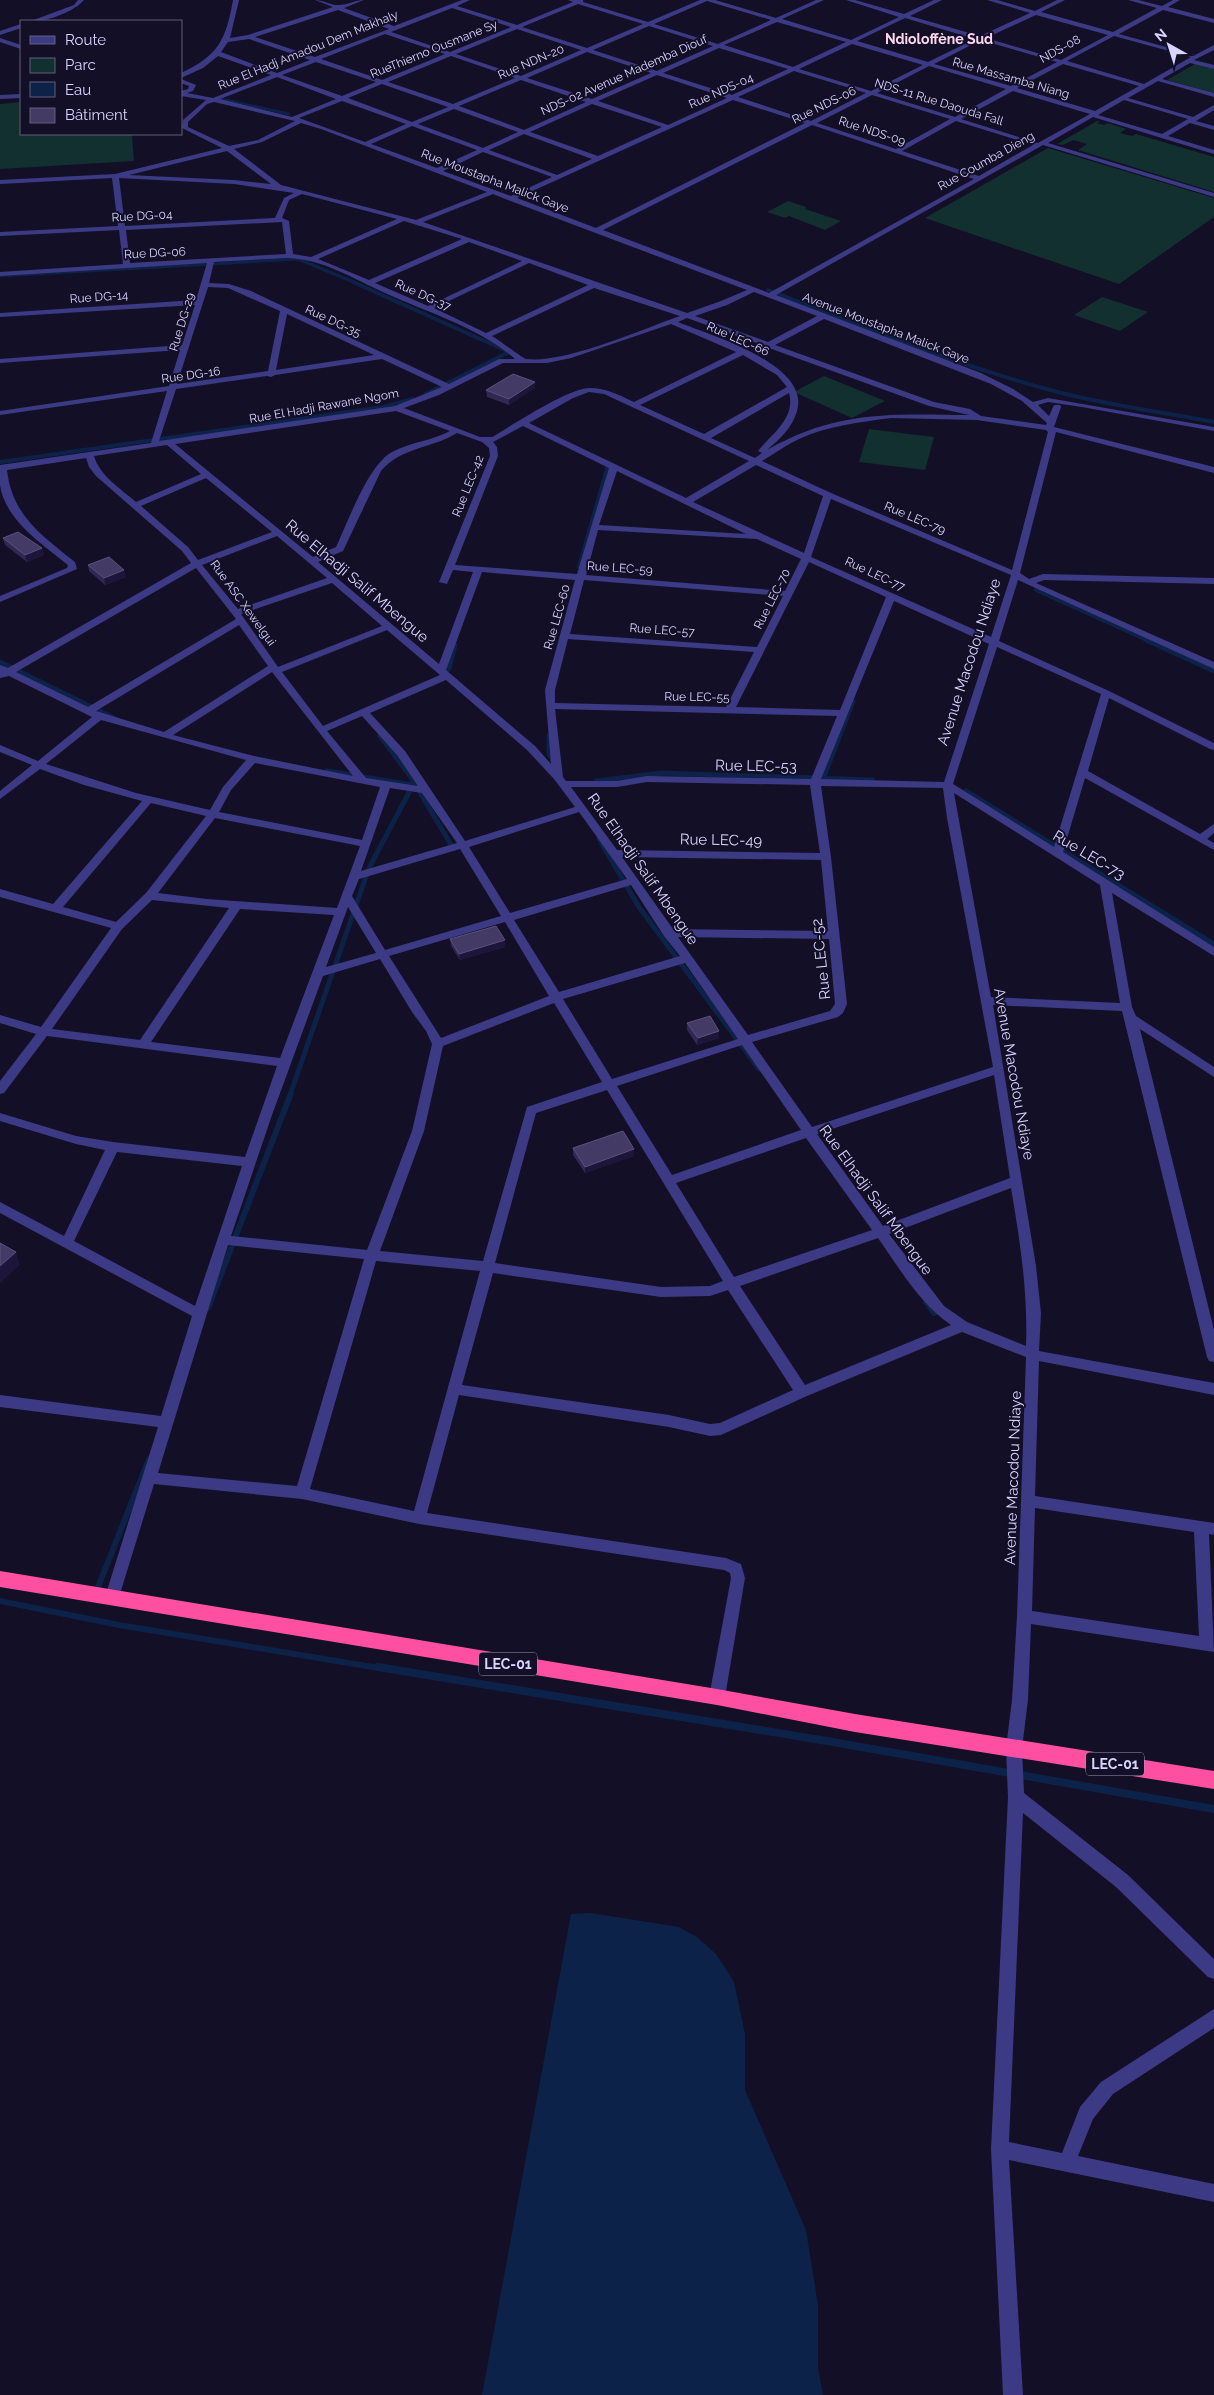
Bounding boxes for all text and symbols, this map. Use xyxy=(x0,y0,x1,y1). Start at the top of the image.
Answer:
street label: Rue El Hadj Amadou Dem Makhaly xyxy=(216,7,401,93)
street label: RueThierno Ousmane Sy xyxy=(368,17,500,81)
legend xyxy=(20,20,182,135)
north arrow xyxy=(1144,20,1194,70)
text: N xyxy=(1152,25,1170,44)
text: Route xyxy=(65,31,106,49)
street label: NDS-02 Avenue Mademba Diouf xyxy=(539,31,710,118)
district label: Ndioloffène Sud xyxy=(885,31,993,47)
street label: NDS-08 xyxy=(1037,32,1083,66)
street label: Rue NDN-20 xyxy=(496,42,566,82)
street label: Rue Massamba Niang xyxy=(951,55,1071,101)
text: Parc xyxy=(65,56,96,74)
street label: Rue NDS-04 xyxy=(687,70,756,111)
street label: NDS-11 Rue Daouda Fall xyxy=(873,76,1006,129)
text: Eau xyxy=(65,81,91,99)
street label: Rue NDS-06 xyxy=(790,83,858,127)
text: Bâtiment xyxy=(65,106,128,124)
street label: Rue NDS-09 xyxy=(837,114,907,148)
street label: Rue Coumba Dieng xyxy=(935,129,1037,193)
street label: Rue Moustapha Malick Gaye xyxy=(419,146,571,216)
street label: Rue DG-04 xyxy=(111,207,173,225)
street label: Rue DG-06 xyxy=(124,244,186,262)
street label: Rue DG-37 xyxy=(393,276,454,314)
street label: Rue DG-14 xyxy=(69,288,129,306)
street label: Avenue Moustapha Malick Gaye xyxy=(801,290,971,366)
street label: Rue DG-29 xyxy=(166,291,198,353)
street label: Rue DG-35 xyxy=(303,302,363,340)
street label: Rue LEC-66 xyxy=(705,319,771,359)
street label: Rue DG-16 xyxy=(161,364,221,386)
street label: Rue El Hadji Rawane Ngom xyxy=(248,386,400,426)
street label: Rue LEC-42 xyxy=(449,453,487,519)
street label: Rue LEC-79 xyxy=(882,499,948,537)
street label: Rue Elhadji Salif Mbengue xyxy=(282,516,432,646)
street label: Rue LEC-77 xyxy=(843,554,908,594)
street label: Rue ASC Xewelgui xyxy=(207,558,279,648)
street label: Rue LEC-59 xyxy=(587,559,653,577)
street label: Rue LEC-70 xyxy=(751,567,793,631)
street label: Avenue Macodou Ndiaye xyxy=(933,576,1005,748)
street label: Rue LEC-60 xyxy=(541,583,573,651)
street label: Rue LEC-57 xyxy=(629,621,696,639)
street label: Rue LEC-55 xyxy=(664,689,730,705)
street label: Rue LEC-53 xyxy=(715,756,797,776)
street label: Rue Elhadji Salif Mbengue xyxy=(584,790,702,949)
street label: Rue LEC-73 xyxy=(1050,826,1128,884)
street label: Rue LEC-49 xyxy=(680,830,763,850)
street label: Rue LEC-52 xyxy=(808,917,834,1000)
street label: Avenue Macodou Ndiaye xyxy=(990,987,1038,1162)
street label: Rue Elhadji Salif Mbengue xyxy=(815,1121,937,1279)
street label: Avenue Macodou Ndiaye xyxy=(1001,1390,1025,1565)
road number: LEC-01 xyxy=(479,1652,537,1676)
road number: LEC-01 xyxy=(1086,1752,1144,1776)

